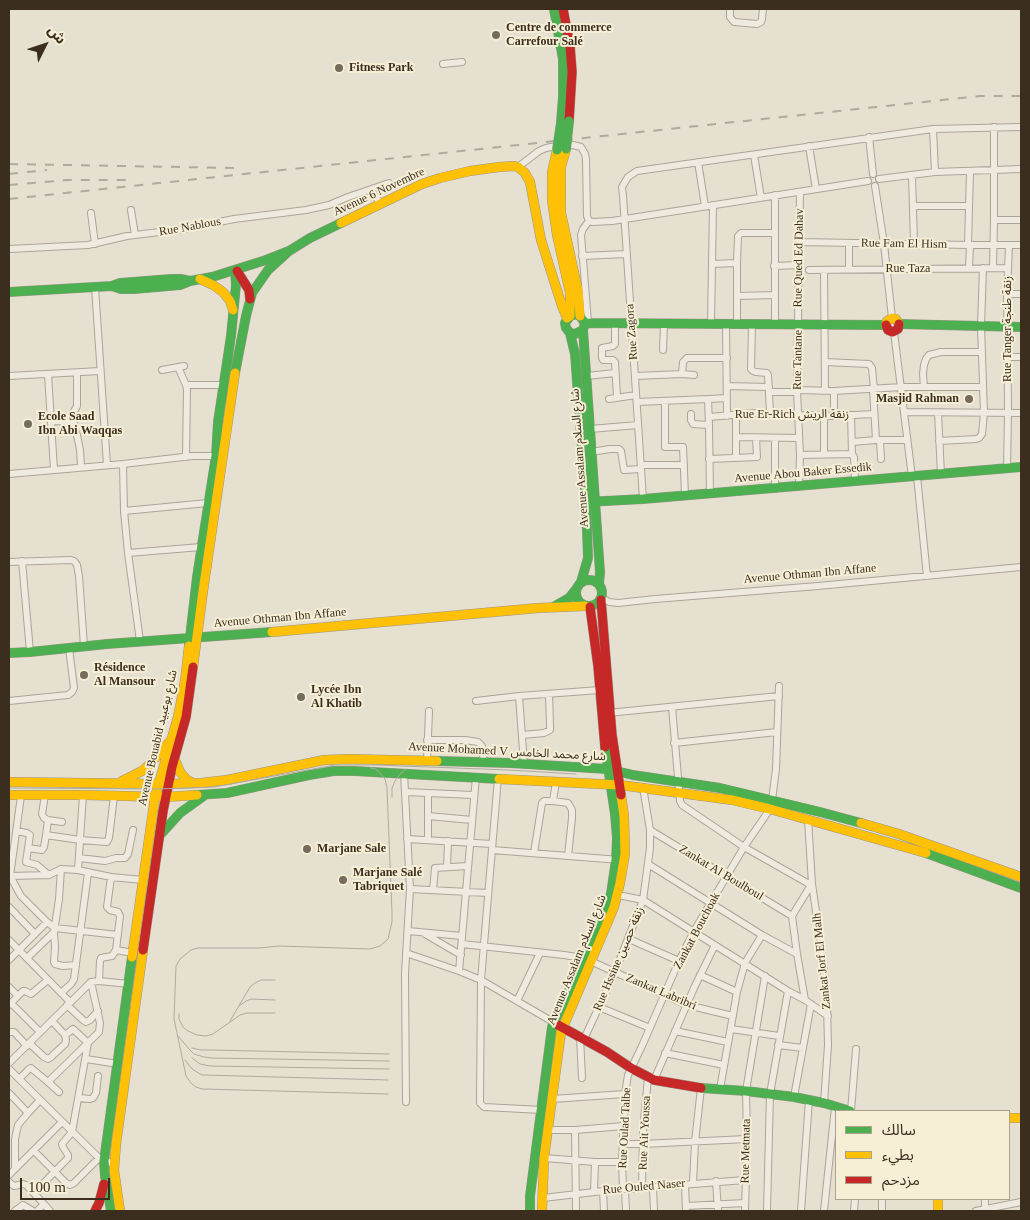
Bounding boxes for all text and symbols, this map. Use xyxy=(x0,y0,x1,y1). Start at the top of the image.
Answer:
north arrow xyxy=(20,20,70,70)
place label: Centre de commerce Carrefour Salé xyxy=(506,21,612,49)
text: ش xyxy=(45,23,69,47)
marker: Centre de commerce Carrefour Salé xyxy=(490,29,502,41)
place label: Fitness Park xyxy=(349,61,413,75)
marker: Fitness Park xyxy=(333,62,345,74)
street label: Avenue 6 Novembre xyxy=(331,165,427,219)
street label: Rue Qued Ed Dahav xyxy=(791,208,807,308)
street label: Rue Nablous xyxy=(158,214,222,240)
street label: Rue Fam El Hism xyxy=(861,236,947,252)
street label: Rue Taza xyxy=(886,262,930,276)
street label: Rue Tanger زنقة طنجة xyxy=(1001,276,1015,382)
street label: Rue Zagora xyxy=(623,303,641,361)
street label: Rue Tantane xyxy=(790,330,806,390)
street label: Avenue Assalam شارع السلام xyxy=(568,388,592,528)
place label: Masjid Rahman xyxy=(876,392,959,406)
marker: Masjid Rahman xyxy=(963,393,975,405)
street label: Rue Er-Rich زنقة الريش xyxy=(735,408,849,422)
place label: Ecole Saad Ibn Abi Waqqas xyxy=(38,410,122,438)
marker: Ecole Saad Ibn Abi Waqqas xyxy=(22,418,34,430)
street label: Avenue Abou Baker Essedik xyxy=(734,460,872,486)
street label: Avenue Othman Ibn Affane xyxy=(743,561,877,587)
street label: Avenue Othman Ibn Affane xyxy=(213,605,347,631)
place label: Résidence Al Mansour xyxy=(94,661,156,689)
street label: Avenue Bouabid شارع بوعبيد xyxy=(135,668,181,808)
marker: Résidence Al Mansour xyxy=(78,669,90,681)
place label: Lycée Ibn Al Khatib xyxy=(311,683,362,711)
marker: Lycée Ibn Al Khatib xyxy=(295,691,307,703)
street label: Avenue Mohamed V شارع محمد الخامس xyxy=(408,740,606,764)
place label: Marjane Sale xyxy=(317,842,386,856)
street label: Zankat Al Boulboul xyxy=(676,842,766,904)
marker: Marjane Sale xyxy=(301,843,313,855)
place label: Marjane Salé Tabriquet xyxy=(353,866,422,894)
marker: Marjane Salé Tabriquet xyxy=(337,874,349,886)
street label: Zankat Bouchoak xyxy=(671,890,723,972)
street label: Avenue Assalam شارع السلام xyxy=(544,893,610,1027)
street label: Rue Hssine زنقة حصين xyxy=(591,905,647,1013)
street label: Zankat Jorf El Malh xyxy=(810,912,834,1010)
street label: Zankat Labribri xyxy=(623,971,699,1013)
street label: Rue Oulad Talbe xyxy=(616,1087,634,1169)
street label: Rue Ait Youssa xyxy=(636,1095,654,1171)
legend xyxy=(835,1110,1010,1200)
street label: Rue Metmata xyxy=(738,1118,754,1184)
text: سالك xyxy=(882,1122,916,1138)
text: بطيء xyxy=(882,1147,914,1163)
scale bar xyxy=(22,1168,112,1200)
text: مزدحم xyxy=(882,1172,920,1188)
street label: Rue Ouled Naser xyxy=(602,1176,686,1198)
text: 100 m xyxy=(28,1179,66,1195)

